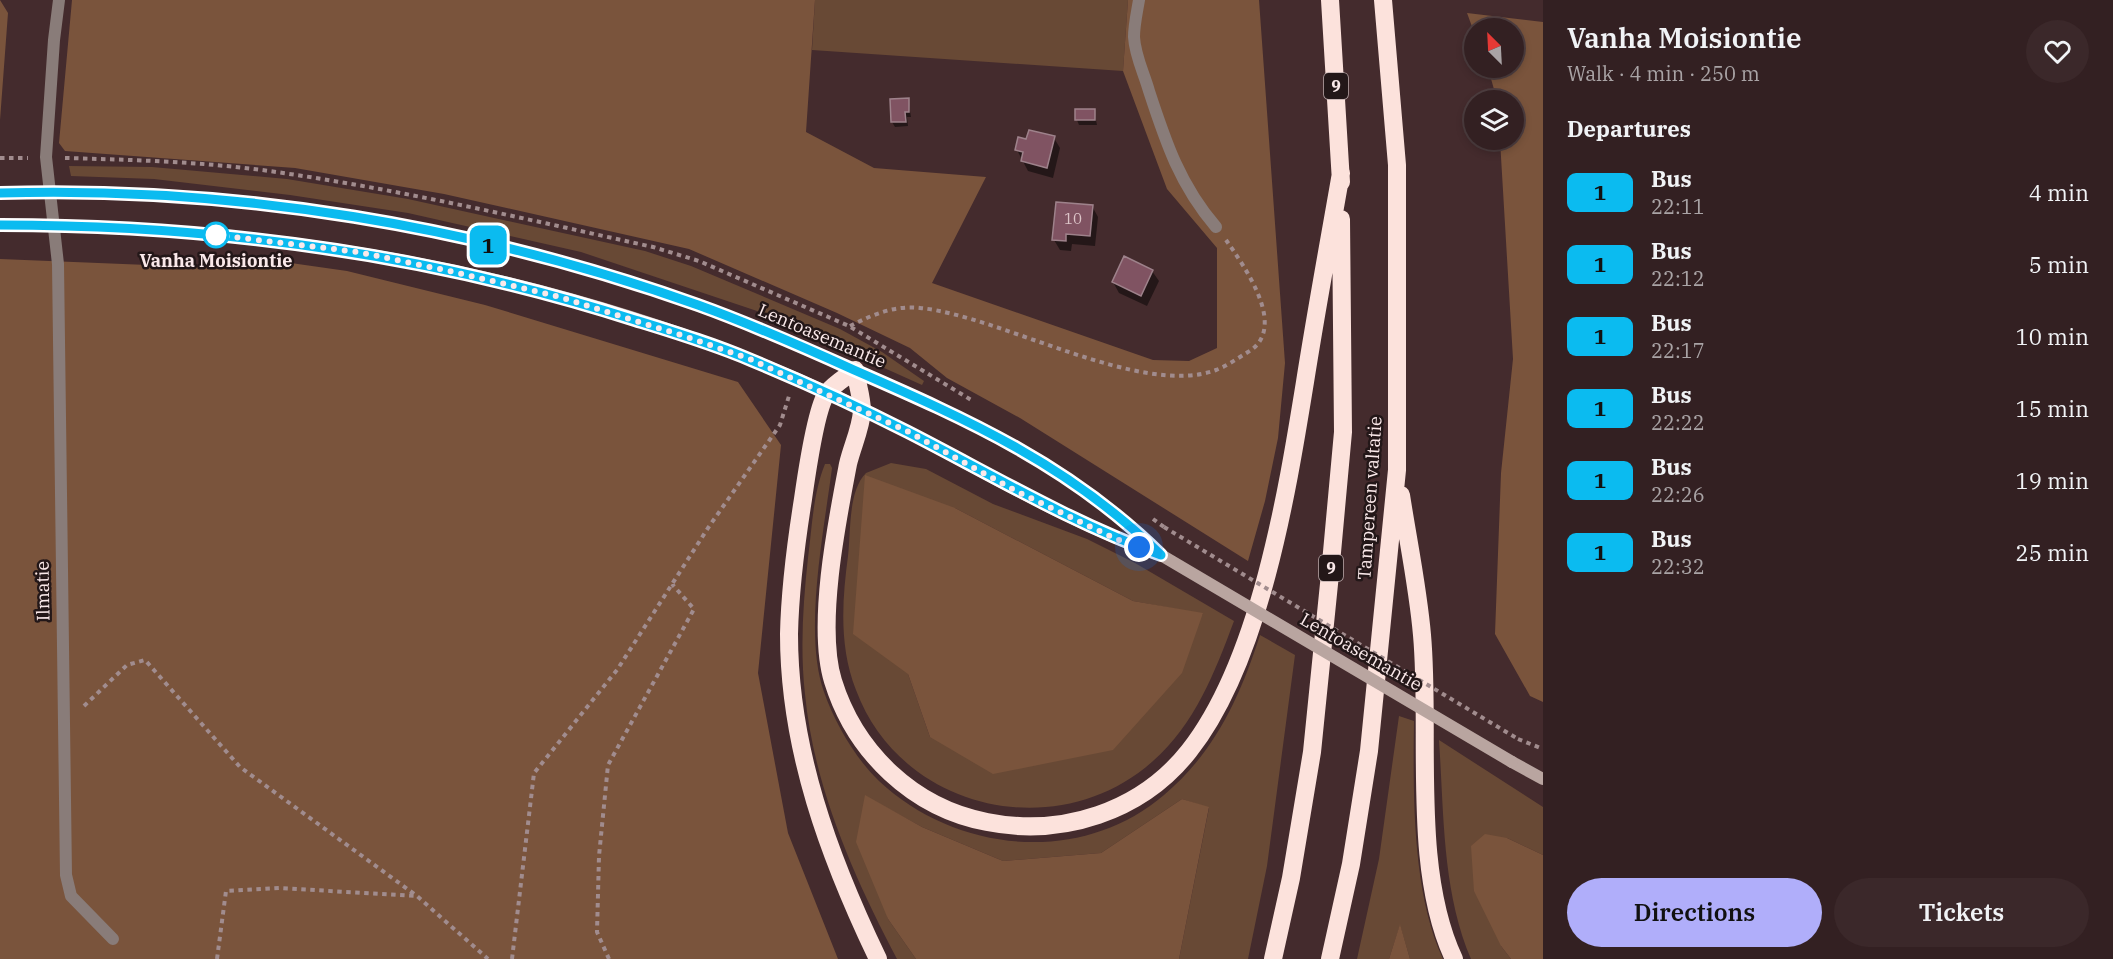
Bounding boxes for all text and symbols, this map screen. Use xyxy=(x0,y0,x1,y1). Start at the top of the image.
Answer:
north arrow xyxy=(1464,18,1524,78)
map controls xyxy=(1464,18,1524,150)
text: Vanha Moisiontie xyxy=(1567,19,1801,56)
button: heart xyxy=(2026,20,2089,83)
text: Walk · 4 min · 250 m xyxy=(1567,60,1760,87)
road number: 9 xyxy=(1324,73,1348,99)
button: layers xyxy=(1464,90,1524,150)
text: Departures xyxy=(1567,114,1691,143)
text: Bus xyxy=(1651,164,1692,193)
text: 1 xyxy=(1594,178,1606,206)
text: 4 min xyxy=(2029,178,2089,207)
text: 22:11 xyxy=(1651,193,1705,220)
house number: 10 xyxy=(1064,209,1082,228)
marker: Vanha Moisiontie xyxy=(203,222,229,248)
line badge: 1 xyxy=(468,226,508,264)
text: 1 xyxy=(482,231,494,259)
text: Bus xyxy=(1651,236,1692,265)
place label: Vanha Moisiontie xyxy=(140,249,292,272)
text: 1 xyxy=(1594,250,1606,278)
text: 5 min xyxy=(2029,250,2089,279)
text: 22:12 xyxy=(1651,265,1705,292)
street label: Lentoasemantie xyxy=(755,298,890,373)
text: Bus xyxy=(1651,308,1692,337)
text: 1 xyxy=(1594,322,1606,350)
text: 10 min xyxy=(2016,322,2089,351)
text: 22:17 xyxy=(1651,337,1705,364)
text: Bus xyxy=(1651,380,1692,409)
text: 1 xyxy=(1594,394,1606,422)
text: 15 min xyxy=(2016,394,2089,423)
text: 22:22 xyxy=(1651,409,1705,436)
street label: Tampereen valtatie xyxy=(1352,415,1387,581)
text: Bus xyxy=(1651,452,1692,481)
text: 1 xyxy=(1594,466,1606,494)
text: 19 min xyxy=(2016,466,2089,495)
text: 22:26 xyxy=(1651,481,1705,508)
text: Bus xyxy=(1651,524,1692,553)
your location xyxy=(1124,532,1154,562)
text: 1 xyxy=(1594,538,1606,566)
text: 25 min xyxy=(2016,538,2089,567)
text: 22:32 xyxy=(1651,553,1705,580)
road number: 9 xyxy=(1319,555,1343,581)
street label: Ilmatie xyxy=(30,561,55,621)
street label: Lentoasemantie xyxy=(1296,607,1426,696)
button: Directions xyxy=(1567,878,1822,947)
button: Tickets xyxy=(1834,878,2089,947)

